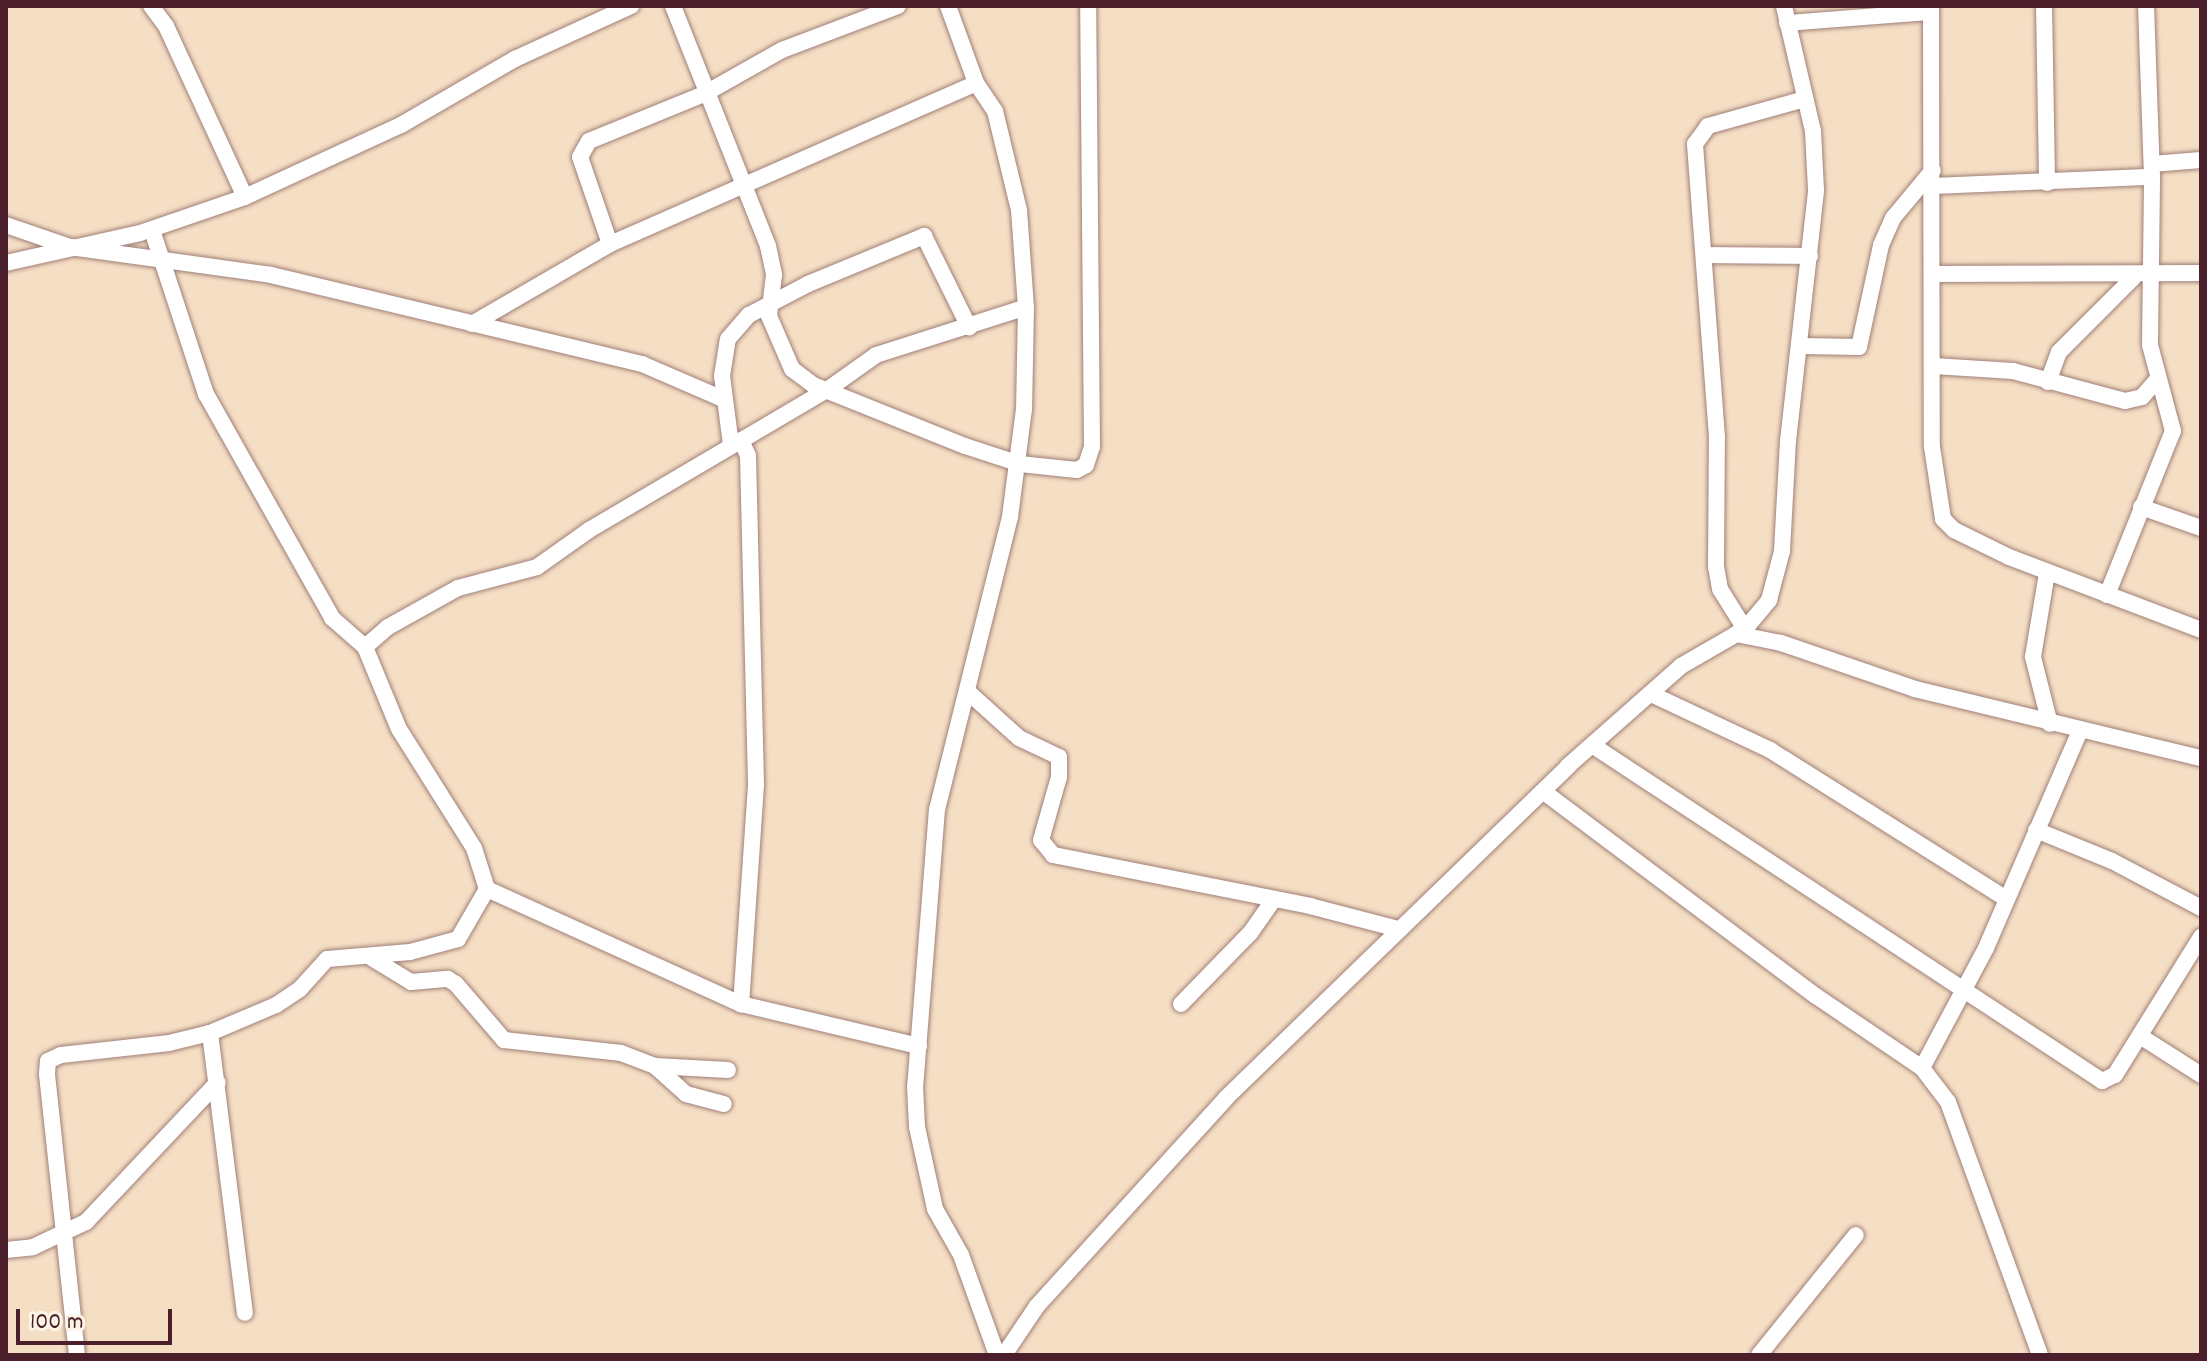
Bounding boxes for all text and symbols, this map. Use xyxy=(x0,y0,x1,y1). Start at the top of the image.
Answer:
scale bar xyxy=(20,1293,176,1343)
text: 100 m xyxy=(30,1306,83,1340)

